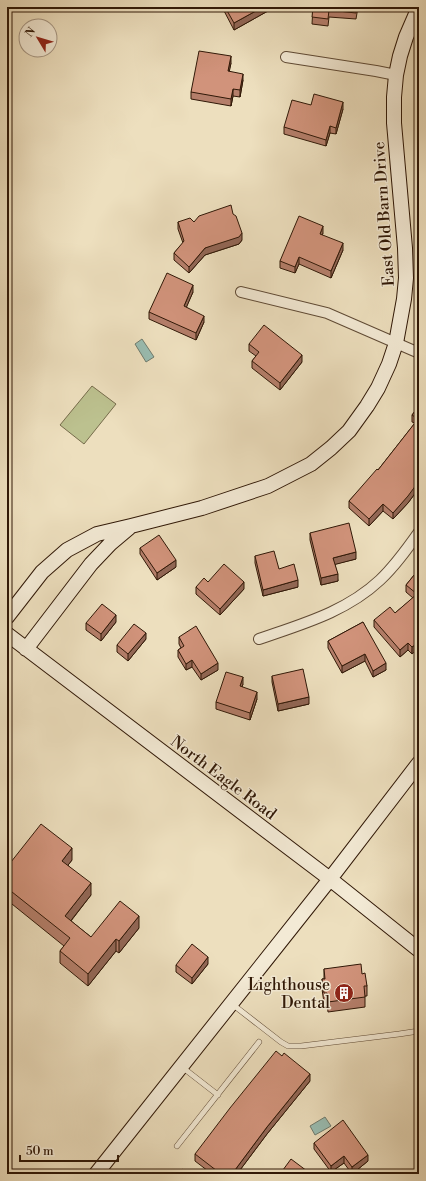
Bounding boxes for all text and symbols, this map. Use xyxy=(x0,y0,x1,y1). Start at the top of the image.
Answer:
north arrow xyxy=(18,18,58,58)
text: N xyxy=(23,24,39,40)
street label: East Old Barn Drive xyxy=(369,141,399,287)
street label: North Eagle Road xyxy=(166,731,280,824)
place label: Lighthouse Dental xyxy=(248,975,330,1013)
building icon: Lighthouse Dental xyxy=(333,982,355,1004)
scale bar xyxy=(20,1137,118,1163)
text: 50 m xyxy=(26,1144,54,1159)

